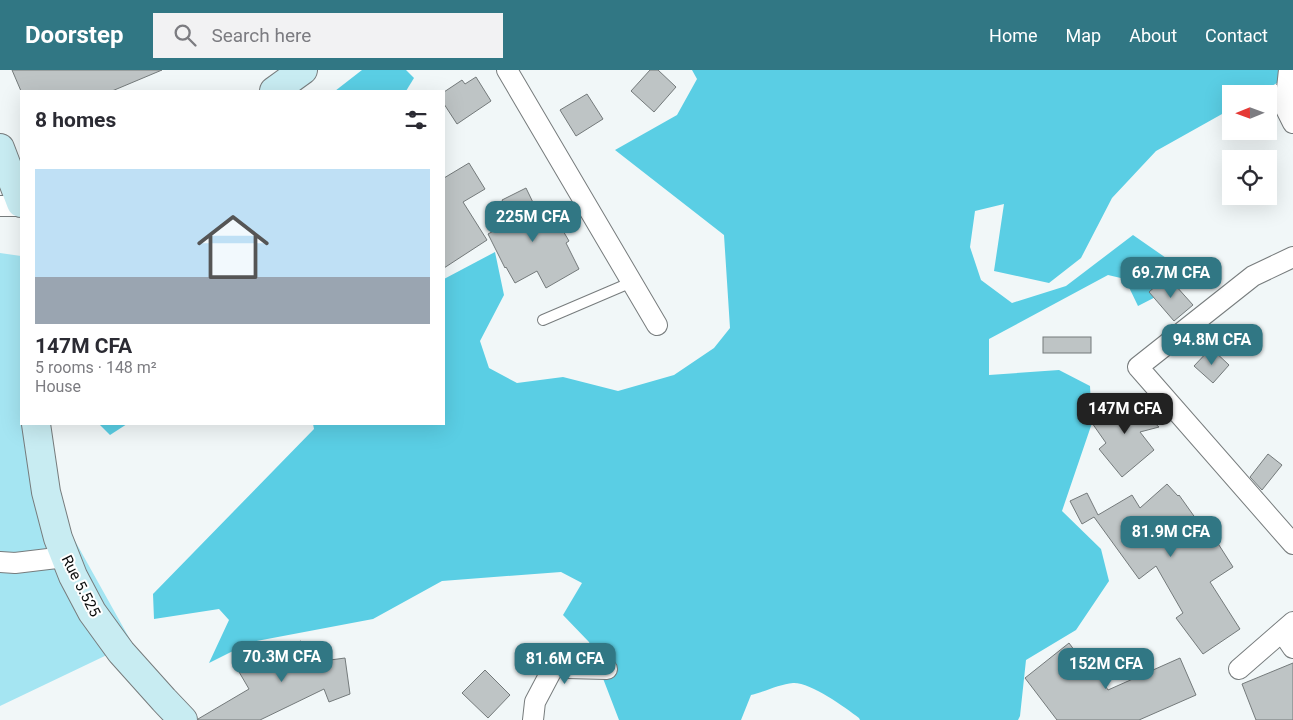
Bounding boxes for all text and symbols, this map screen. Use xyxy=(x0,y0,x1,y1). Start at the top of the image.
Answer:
search box xyxy=(153,13,503,58)
text: Doorstep xyxy=(25,21,123,49)
icon: search xyxy=(171,21,199,49)
text: Search here xyxy=(211,24,311,47)
text: Home xyxy=(989,25,1038,46)
text: Map xyxy=(1066,25,1101,46)
text: About xyxy=(1129,25,1177,46)
text: Contact xyxy=(1205,25,1268,46)
north arrow xyxy=(1222,85,1278,140)
map controls xyxy=(1222,85,1277,205)
icon: filters xyxy=(402,106,430,134)
text: 8 homes xyxy=(35,108,116,132)
button: locate xyxy=(1222,150,1277,205)
pin: 225M CFA xyxy=(481,200,585,243)
icon: home xyxy=(188,202,278,292)
text: 225M CFA xyxy=(496,207,570,226)
pin: 69.7M CFA xyxy=(1114,256,1228,299)
text: 69.7M CFA xyxy=(1132,263,1210,282)
pin: 94.8M CFA xyxy=(1155,324,1269,366)
text: 94.8M CFA xyxy=(1173,330,1251,349)
text: 147M CFA xyxy=(35,334,132,358)
text: 5 rooms · 148 m² xyxy=(35,358,157,377)
text: House xyxy=(35,377,81,396)
pin: 147M CFA xyxy=(1073,392,1177,435)
text: 147M CFA xyxy=(1088,399,1162,418)
pin: 81.9M CFA xyxy=(1114,516,1228,558)
text: 81.9M CFA xyxy=(1132,522,1210,541)
street label: Rue 5.525 xyxy=(58,552,104,620)
pin: 70.3M CFA xyxy=(225,640,339,683)
pin: 81.6M CFA xyxy=(508,642,622,685)
text: 70.3M CFA xyxy=(243,647,321,666)
pin: 152M CFA xyxy=(1054,648,1158,690)
text: 81.6M CFA xyxy=(526,649,604,668)
text: 152M CFA xyxy=(1069,654,1143,673)

